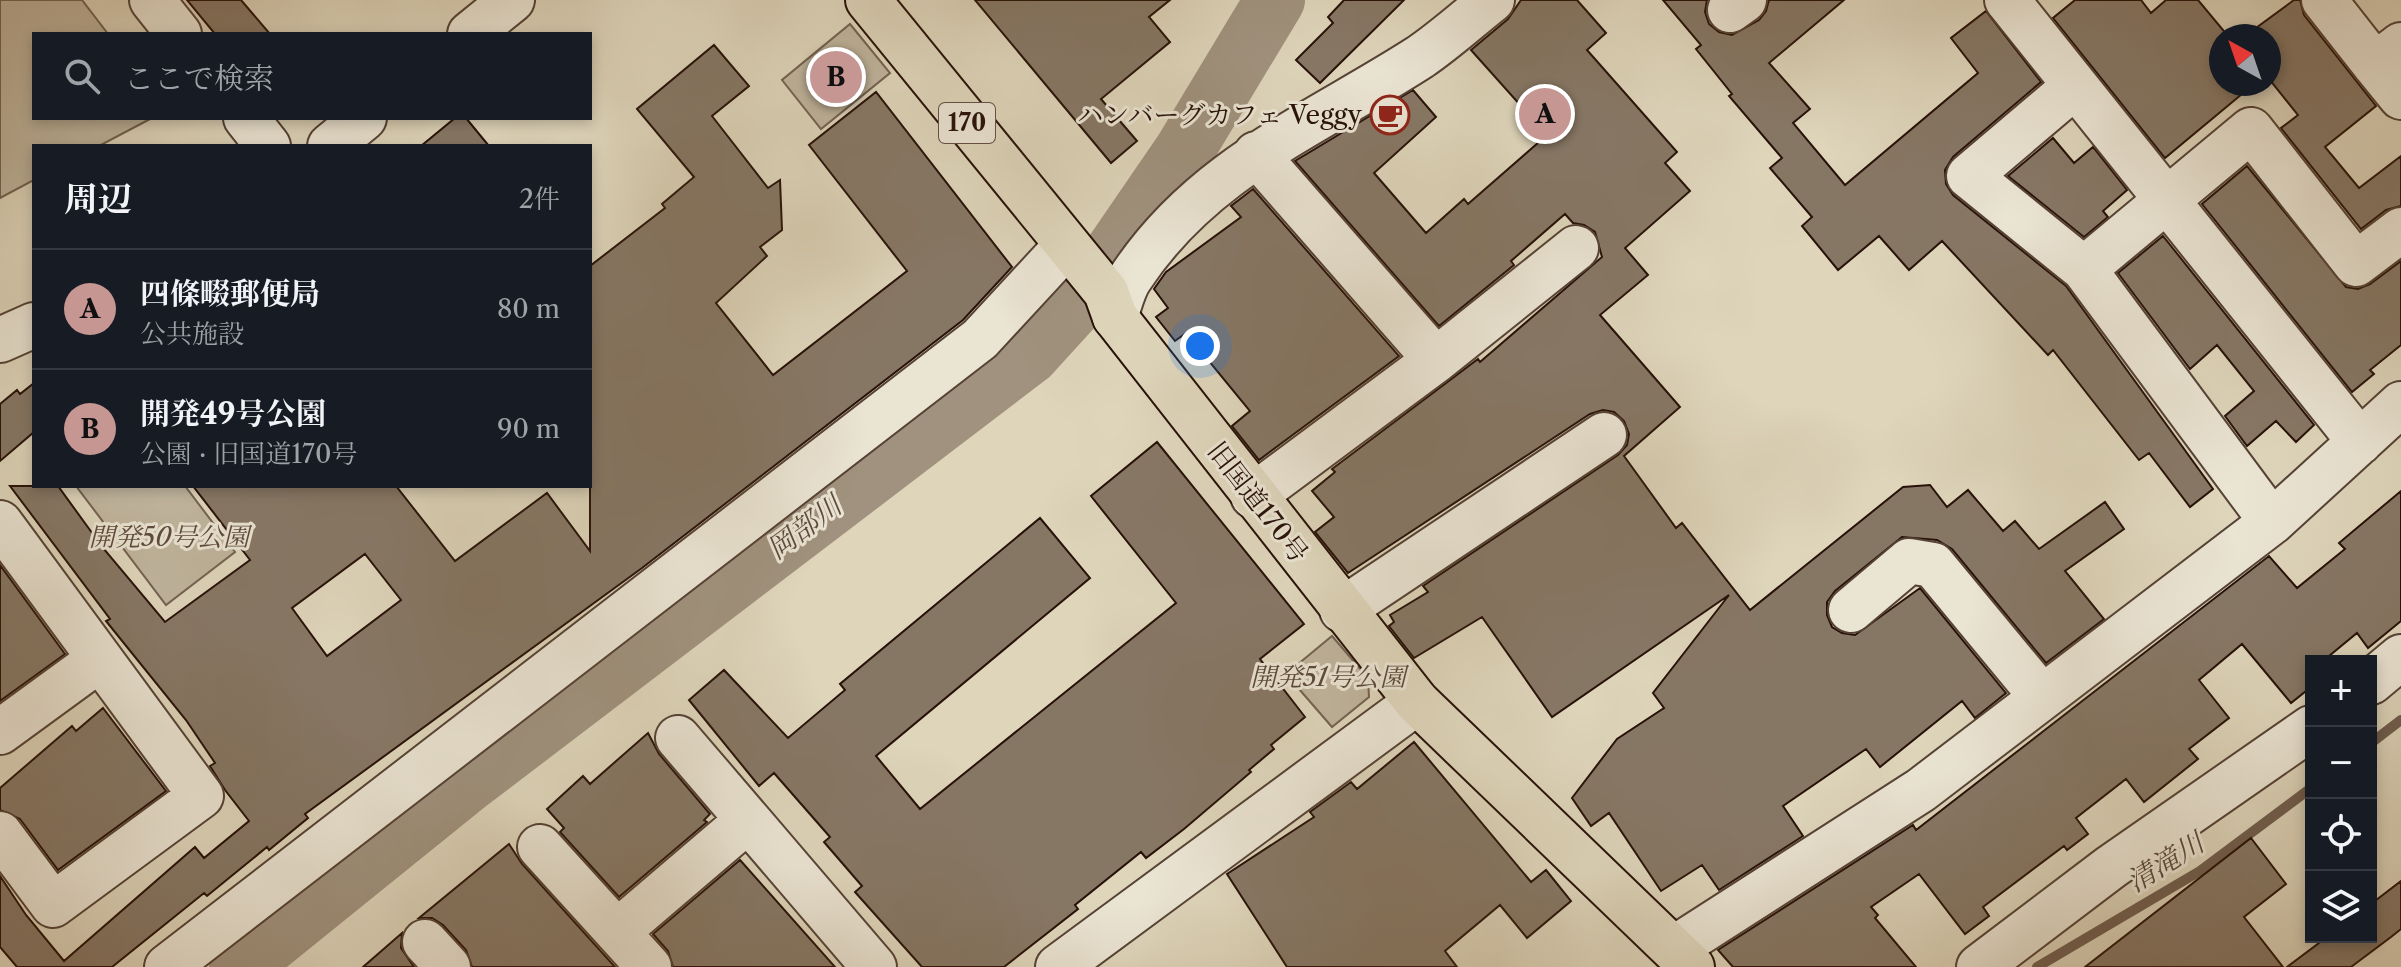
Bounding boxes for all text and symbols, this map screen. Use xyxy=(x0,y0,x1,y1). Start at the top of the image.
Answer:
north arrow xyxy=(2209,24,2281,96)
search box xyxy=(32,32,592,120)
pin: B xyxy=(810,47,862,107)
icon: search xyxy=(60,54,104,98)
text: ここで検索 xyxy=(124,60,274,97)
pin: A xyxy=(1519,84,1571,144)
cafe icon: ハンバーグカフェ Veggy xyxy=(1369,94,1411,136)
place label: ハンバーグカフェ Veggy xyxy=(1077,99,1363,131)
road number: 170 xyxy=(939,103,995,143)
text: 周辺 xyxy=(64,178,132,220)
text: 2件 xyxy=(519,183,560,215)
text: 四條畷郵便局 xyxy=(140,275,320,312)
text: A xyxy=(80,293,100,325)
text: 80 m xyxy=(497,293,560,325)
text: 公共施設 xyxy=(140,318,244,350)
your location xyxy=(1180,326,1220,366)
text: 開発49号公園 xyxy=(140,395,326,432)
text: B xyxy=(80,413,100,445)
text: 90 m xyxy=(497,413,560,445)
street label: 旧国道170号 xyxy=(1201,435,1315,569)
text: 公園 · 旧国道170号 xyxy=(140,438,357,470)
water label: 岡部川 xyxy=(760,486,850,566)
park label: 開発50号公園 xyxy=(89,521,253,553)
map controls xyxy=(2305,655,2377,943)
button: + xyxy=(2305,655,2377,727)
park label: 開発51号公園 xyxy=(1250,661,1410,693)
button: − xyxy=(2305,727,2377,799)
button: locate xyxy=(2305,799,2377,871)
water label: 清滝川 xyxy=(2120,824,2212,899)
button: layers xyxy=(2305,871,2377,943)

